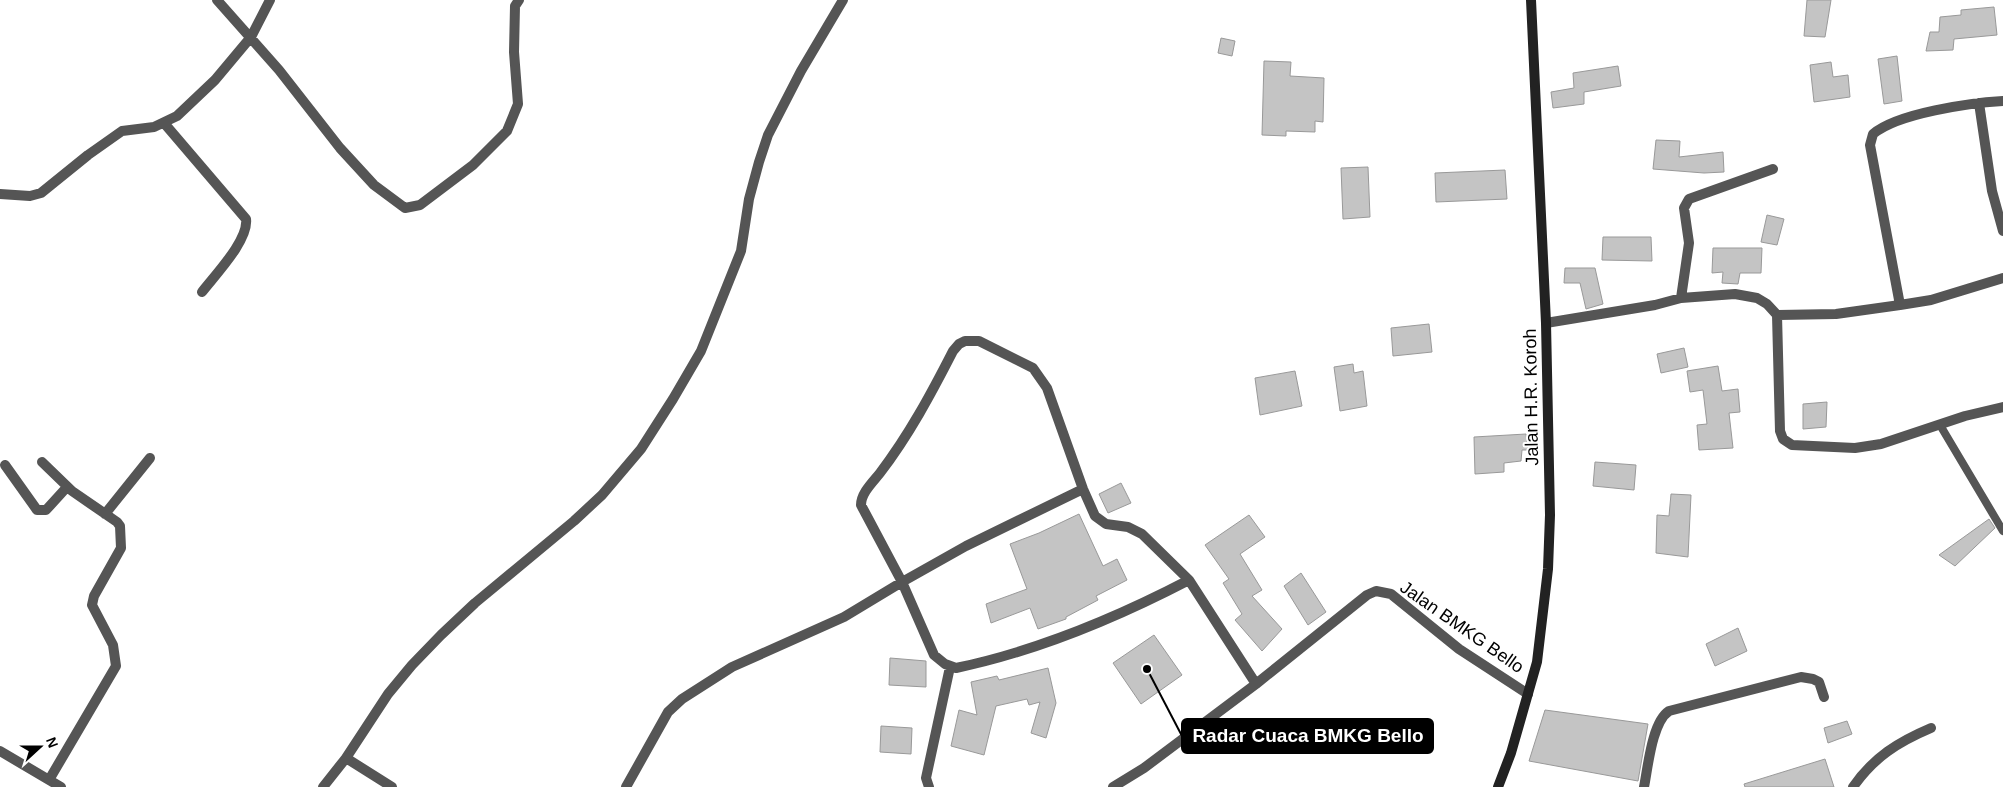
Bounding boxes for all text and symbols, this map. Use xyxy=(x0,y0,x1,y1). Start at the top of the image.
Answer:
street label: Jalan H.R. Koroh xyxy=(1520,328,1542,466)
street label: Jalan BMKG Bello xyxy=(1396,577,1528,677)
callout: Radar Cuaca BMKG Bello xyxy=(1182,719,1433,753)
north arrow xyxy=(15,722,65,772)
text: Radar Cuaca BMKG Bello xyxy=(1192,725,1424,746)
text: N xyxy=(43,735,61,750)

